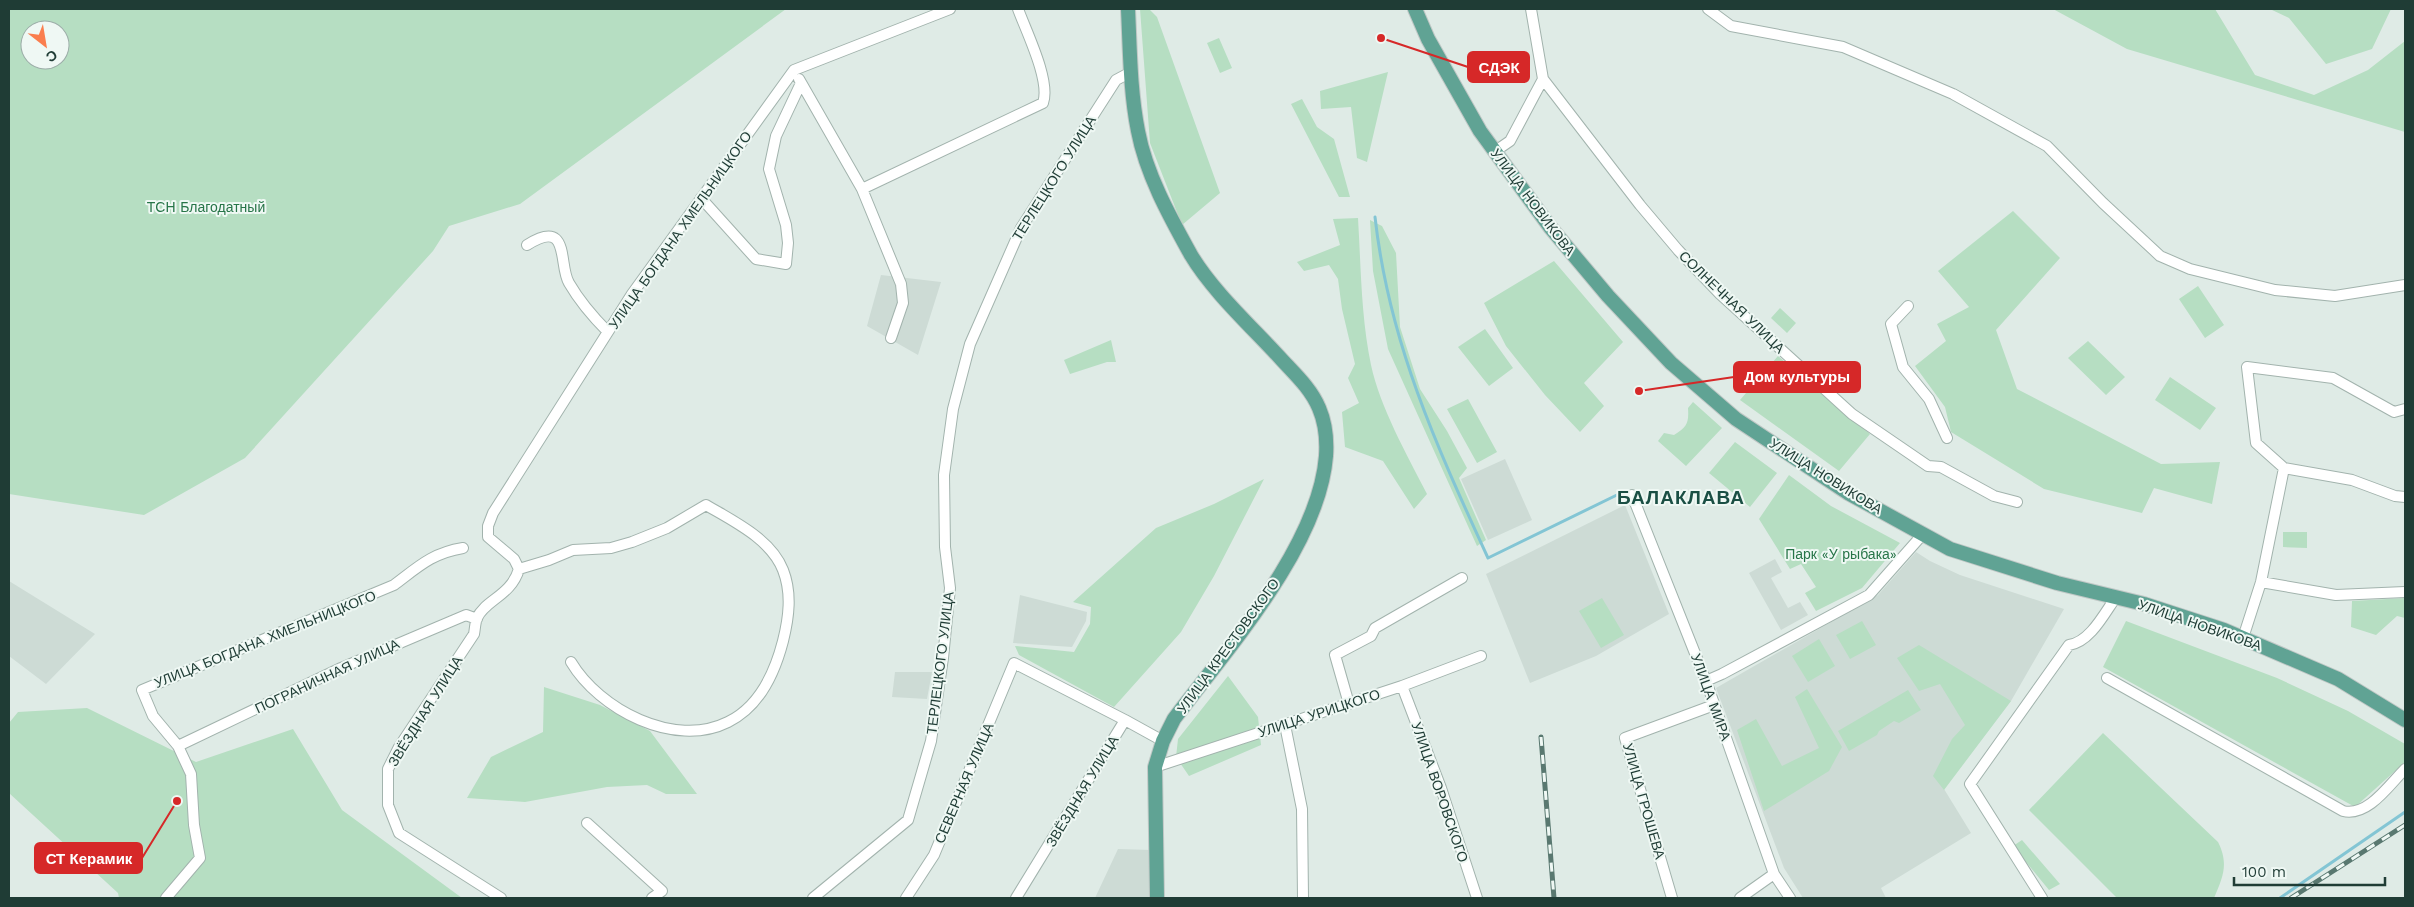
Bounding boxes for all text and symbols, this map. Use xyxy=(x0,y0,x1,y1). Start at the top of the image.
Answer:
north arrow xyxy=(20,20,70,70)
text: С xyxy=(43,47,60,66)
callout: СДЭК xyxy=(1468,52,1529,82)
text: СДЭК xyxy=(1478,59,1520,77)
street label: ТЕРЛЕЦКОГО УЛИЦА xyxy=(1009,112,1099,243)
street label: УЛИЦА БОГДАНА ХМЕЛЬНИЦКОГО xyxy=(605,128,755,332)
street label: УЛИЦА НОВИКОВА xyxy=(1488,145,1579,259)
park label: ТСН Благодатный xyxy=(147,199,265,215)
street label: СОЛНЕЧНАЯ УЛИЦА xyxy=(1676,248,1788,357)
callout: Дом культуры xyxy=(1734,362,1860,392)
text: Дом культуры xyxy=(1744,368,1850,386)
street label: УЛИЦА НОВИКОВА xyxy=(1767,435,1886,517)
district label: БАЛАКЛАВА xyxy=(1617,486,1745,509)
park label: Парк «У рыбака» xyxy=(1785,546,1897,562)
street label: УЛИЦА КРЕСТОВСКОГО xyxy=(1174,575,1282,717)
street label: УЛИЦА БОГДАНА ХМЕЛЬНИЦКОГО xyxy=(152,587,378,691)
street label: ТЕРЛЕЦКОГО УЛИЦА xyxy=(923,590,957,735)
street label: УЛИЦА НОВИКОВА xyxy=(2136,596,2265,654)
street label: ПОГРАНИЧНАЯ УЛИЦА xyxy=(252,635,402,717)
street label: УЛИЦА МИРА xyxy=(1688,651,1734,743)
street label: ЗВЁЗДНАЯ УЛИЦА xyxy=(385,652,466,769)
street label: УЛИЦА УРИЦКОГО xyxy=(1256,686,1382,740)
street label: СЕВЕРНАЯ УЛИЦА xyxy=(931,720,997,846)
street label: УЛИЦА ВОРОВСКОГО xyxy=(1408,720,1472,864)
street label: ЗВЁЗДНАЯ УЛИЦА xyxy=(1042,732,1122,849)
street label: УЛИЦА ГРОШЕВА xyxy=(1620,741,1668,862)
callout: СТ Керамик xyxy=(35,843,142,873)
text: СТ Керамик xyxy=(46,850,133,868)
scale bar xyxy=(2234,854,2385,886)
text: 100 m xyxy=(2242,863,2286,881)

